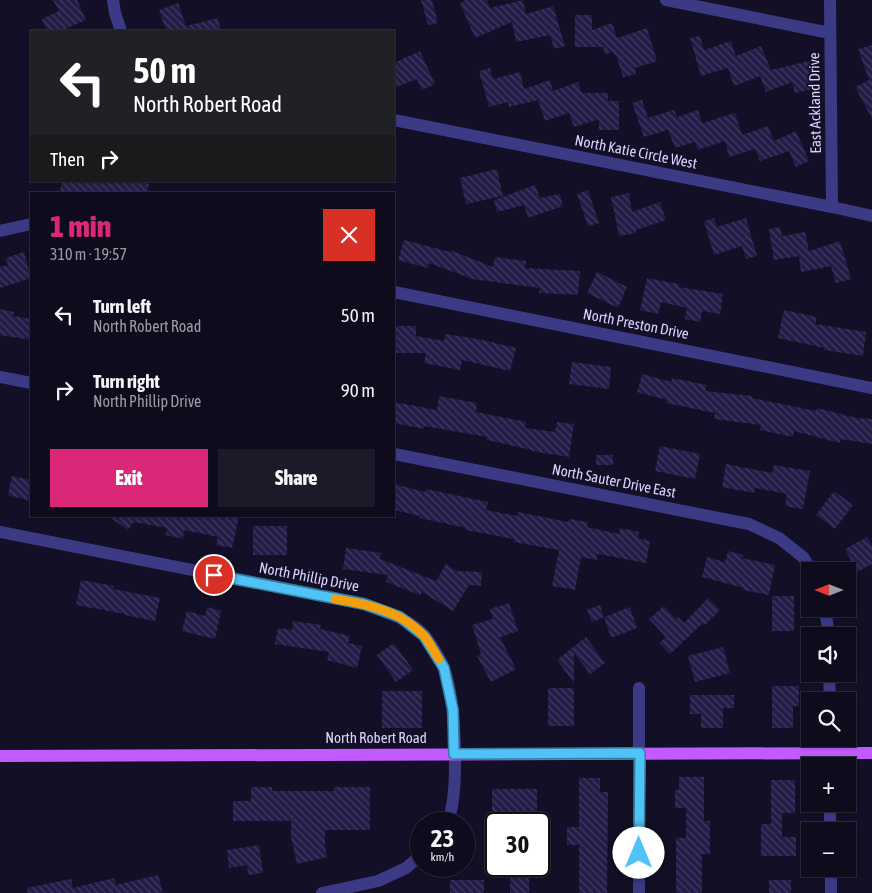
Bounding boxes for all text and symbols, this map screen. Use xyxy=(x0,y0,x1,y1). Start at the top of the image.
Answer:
icon: left xyxy=(50,50,115,115)
text: 50 m xyxy=(133,50,196,90)
street label: East Ackland Drive xyxy=(805,52,824,154)
text: North Robert Road xyxy=(133,91,282,117)
street label: North Katie Circle West xyxy=(574,131,699,172)
icon: right xyxy=(95,145,123,173)
text: Then xyxy=(50,148,85,170)
text: 1 min xyxy=(50,209,111,243)
button: close xyxy=(323,209,375,261)
text: 310 m · 19:57 xyxy=(50,245,127,263)
text: Turn left xyxy=(93,295,151,317)
icon: left xyxy=(50,301,78,329)
text: 50 m xyxy=(341,304,375,326)
street label: North Preston Drive xyxy=(582,305,691,342)
text: North Robert Road xyxy=(93,317,201,335)
text: Turn right xyxy=(93,370,160,392)
icon: right xyxy=(50,376,78,404)
text: 90 m xyxy=(341,379,375,401)
text: North Phillip Drive xyxy=(93,392,201,410)
button: Exit xyxy=(50,449,208,507)
button: Share xyxy=(218,449,375,507)
street label: North Sauter Drive East xyxy=(551,460,678,501)
pin xyxy=(193,554,235,596)
street label: North Phillip Drive xyxy=(258,558,361,595)
icon: arrive xyxy=(200,561,228,589)
north arrow xyxy=(801,562,856,618)
map controls xyxy=(801,562,856,877)
button: sound xyxy=(801,627,856,682)
button: search xyxy=(801,692,856,747)
street label: North Robert Road xyxy=(325,729,427,746)
button: + xyxy=(801,757,856,812)
speed limit sign: 30 xyxy=(485,812,550,877)
button: − xyxy=(801,822,856,877)
text: 23 xyxy=(431,824,454,852)
position arrow xyxy=(612,826,664,878)
text: km/h xyxy=(431,850,454,864)

